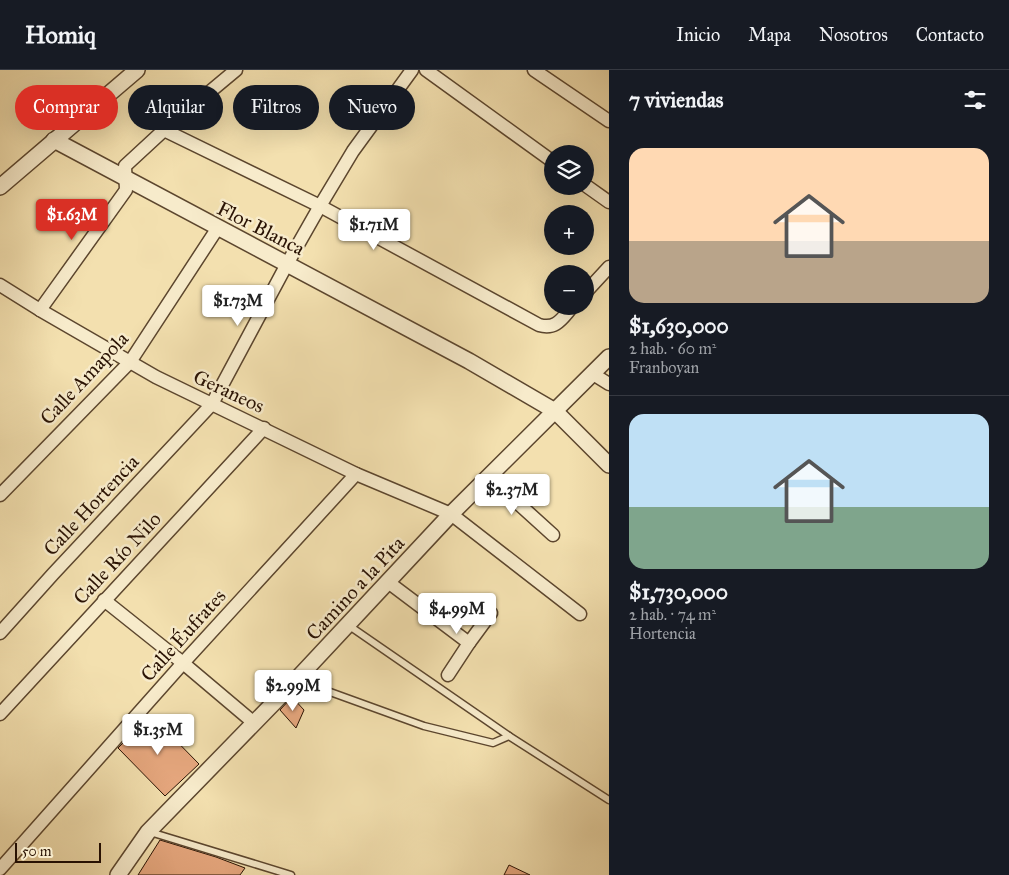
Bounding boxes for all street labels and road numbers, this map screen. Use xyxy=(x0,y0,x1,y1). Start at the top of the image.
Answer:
street label: Flor Blanca xyxy=(213,196,309,261)
street label: Calle Amapola xyxy=(35,326,133,429)
street label: Geraneos xyxy=(190,364,268,418)
street label: Calle Hortencia xyxy=(38,449,144,560)
street label: Calle Río Nilo xyxy=(68,507,166,609)
street label: Camino a la Pita xyxy=(301,531,410,645)
street label: Calle Éufrates xyxy=(134,583,231,686)

